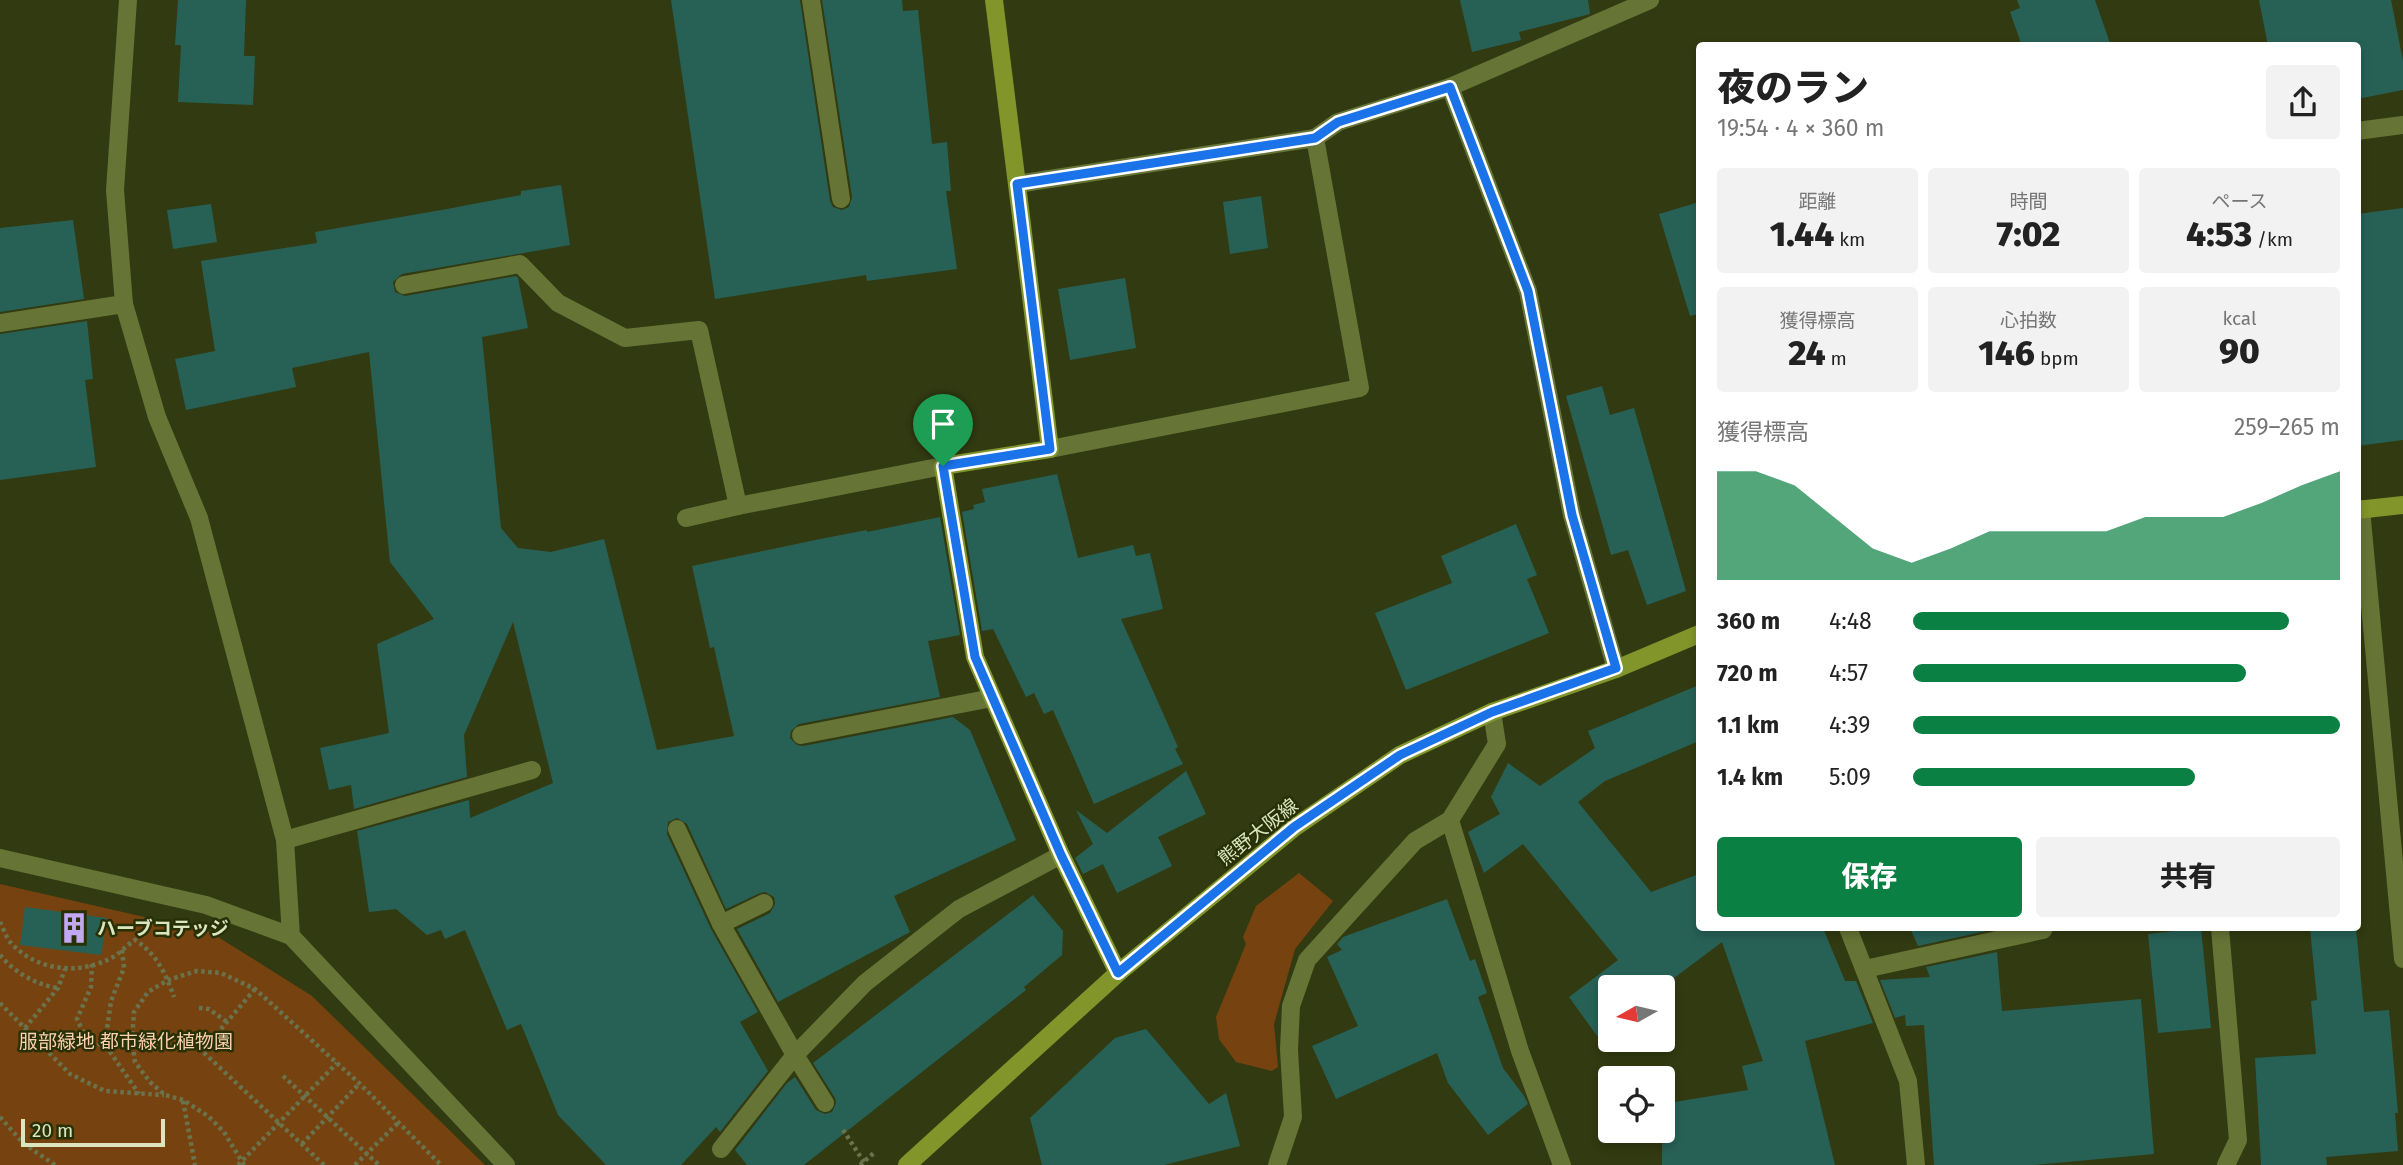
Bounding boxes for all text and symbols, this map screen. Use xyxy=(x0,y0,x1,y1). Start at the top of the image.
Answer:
text: 夜のラン xyxy=(1717,65,1869,111)
button: share xyxy=(2266,65,2340,139)
text: 19:54 · 4 × 360 m xyxy=(1717,114,1884,142)
text: 距離 xyxy=(1798,190,1837,213)
text: 時間 xyxy=(2009,190,2048,213)
text: ペース xyxy=(2211,190,2268,213)
text: 1.44 xyxy=(1770,213,1834,255)
text: 7:02 xyxy=(1997,213,2060,255)
text: 4:53 xyxy=(2186,213,2252,255)
text: km xyxy=(1834,228,1865,251)
text: /km xyxy=(2252,228,2293,251)
text: kcal xyxy=(2222,307,2257,330)
text: 獲得標高 xyxy=(1779,309,1856,332)
text: 心拍数 xyxy=(2000,309,2057,332)
text: 90 xyxy=(2219,330,2260,372)
text: 24 xyxy=(1788,332,1826,374)
text: 146 xyxy=(1978,332,2035,374)
text: m xyxy=(1826,347,1847,370)
text: bpm xyxy=(2035,347,2079,370)
pin xyxy=(913,394,973,466)
icon: arrive xyxy=(924,405,962,443)
text: 259–265 m xyxy=(2234,413,2340,441)
text: 獲得標高 xyxy=(1717,418,1809,446)
text: 360 m xyxy=(1717,607,1780,635)
text: 4:48 xyxy=(1829,607,1872,635)
text: 720 m xyxy=(1717,659,1778,687)
text: 4:57 xyxy=(1829,659,1868,687)
text: 1.1 km xyxy=(1717,711,1779,739)
text: 4:39 xyxy=(1829,711,1870,739)
text: 1.4 km xyxy=(1717,763,1783,791)
text: 5:09 xyxy=(1829,763,1871,791)
street label: 熊野大阪線 xyxy=(1213,794,1303,870)
button: 保存 xyxy=(1717,837,2022,917)
button: 共有 xyxy=(2036,837,2340,917)
building icon: ハーブコテッジ xyxy=(57,911,91,945)
place label: ハーブコテッジ xyxy=(97,917,229,940)
north arrow xyxy=(1598,975,1675,1052)
map controls xyxy=(1598,975,1675,1143)
park label: 服部緑地 都市緑化植物園 xyxy=(19,1030,233,1053)
button: locate xyxy=(1598,1066,1675,1143)
scale bar xyxy=(21,1116,164,1148)
text: 20 m xyxy=(32,1119,73,1142)

